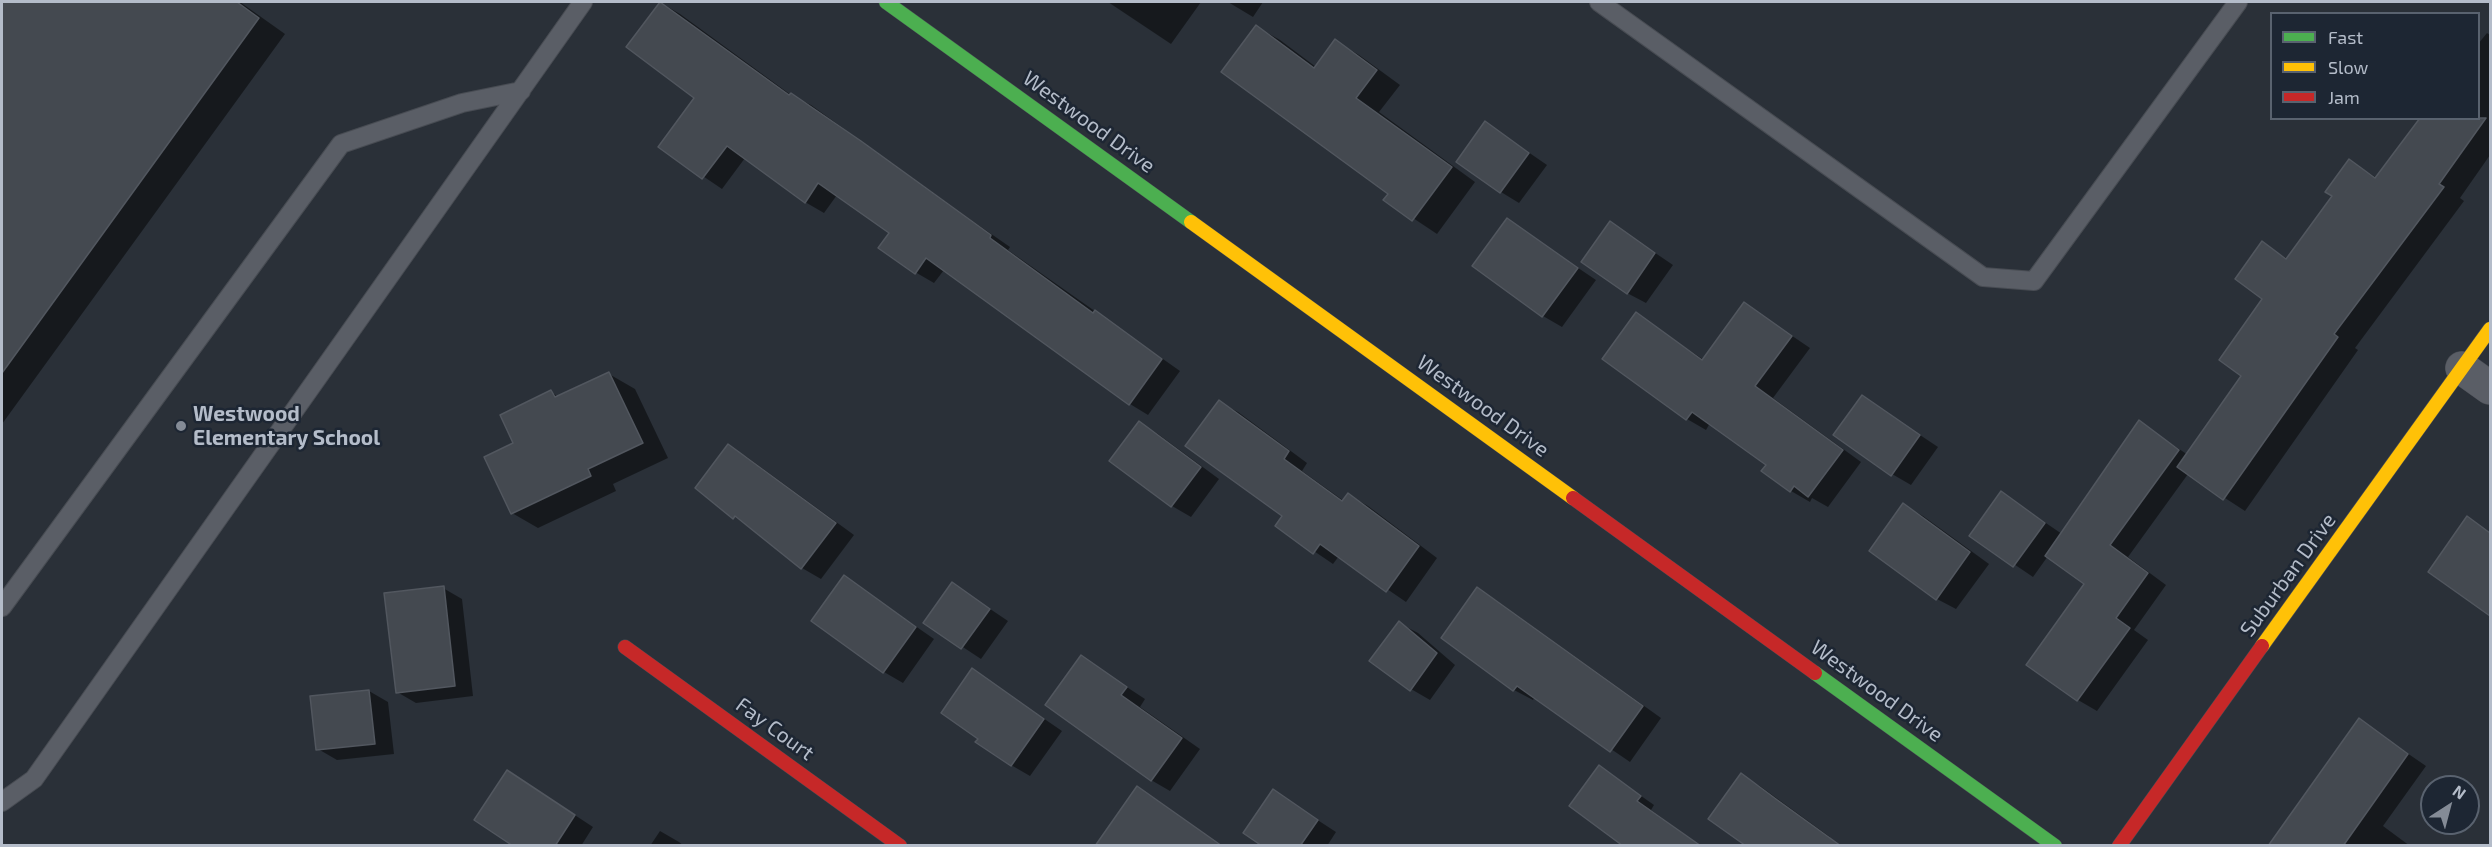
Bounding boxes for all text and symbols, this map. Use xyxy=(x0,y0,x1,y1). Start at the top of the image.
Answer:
legend xyxy=(2270,12,2480,120)
text: Fast xyxy=(2328,26,2363,48)
text: Slow xyxy=(2328,56,2368,78)
street label: Westwood Drive xyxy=(1018,66,1160,178)
text: Jam xyxy=(2328,86,2360,108)
street label: Westwood Drive xyxy=(1412,350,1554,462)
place label: Westwood Elementary School xyxy=(193,401,380,451)
marker: Westwood Elementary School xyxy=(174,419,188,433)
street label: Suburban Drive xyxy=(2235,508,2341,642)
street label: Westwood Drive xyxy=(1806,635,1948,747)
street label: Fay Court xyxy=(731,692,819,766)
north arrow xyxy=(2420,775,2480,835)
text: N xyxy=(2449,781,2470,803)

